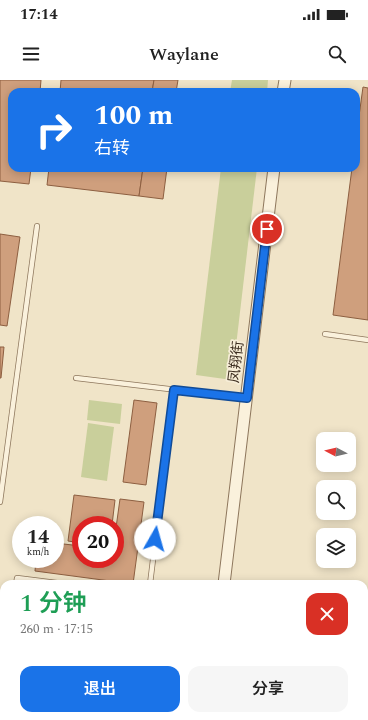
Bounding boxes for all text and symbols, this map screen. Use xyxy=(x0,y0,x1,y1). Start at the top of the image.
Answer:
text: 17:14 xyxy=(20,3,58,26)
text: Waylane xyxy=(149,41,219,68)
icon: menu xyxy=(20,43,42,65)
icon: search xyxy=(326,43,348,65)
text: 100 m xyxy=(94,94,173,137)
icon: right xyxy=(28,104,80,156)
text: 右转 xyxy=(94,135,130,162)
pin xyxy=(250,212,284,246)
icon: arrive xyxy=(256,218,278,240)
street label: 凤翔街 xyxy=(223,340,249,384)
north arrow xyxy=(316,432,356,472)
map controls xyxy=(316,432,356,568)
button: search xyxy=(316,480,356,520)
speed limit sign: 20 xyxy=(72,516,124,568)
position arrow xyxy=(134,518,176,560)
text: 14 xyxy=(27,522,49,552)
button: layers xyxy=(316,528,356,568)
text: km/h xyxy=(27,544,49,560)
text: 1 分钟 xyxy=(20,586,87,622)
button: close xyxy=(306,593,348,635)
text: 260 m · 17:15 xyxy=(20,619,93,639)
button: 退出 xyxy=(20,666,180,712)
button: 分享 xyxy=(188,666,348,712)

